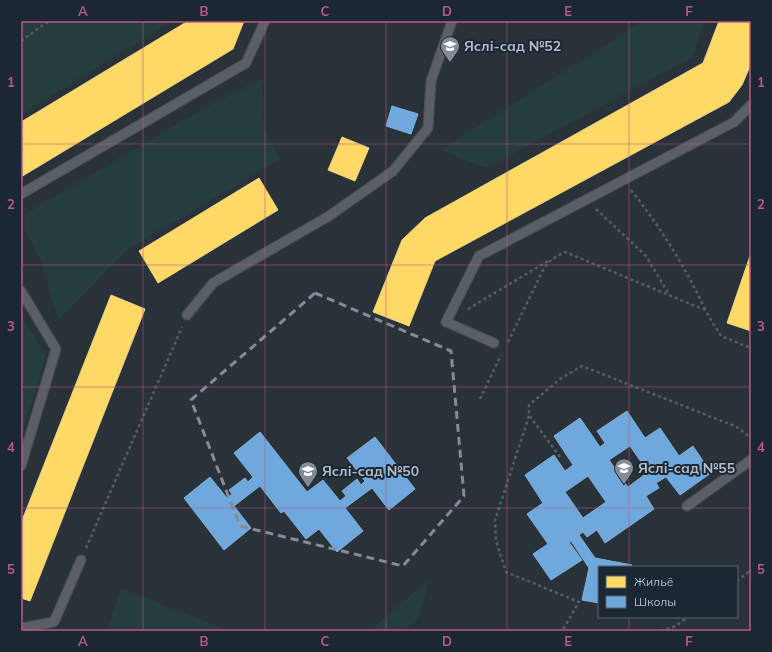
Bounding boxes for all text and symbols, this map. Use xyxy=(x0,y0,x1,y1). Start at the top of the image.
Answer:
text: A xyxy=(78,3,88,19)
text: B xyxy=(200,3,209,19)
text: C xyxy=(321,3,330,19)
text: D xyxy=(442,3,452,19)
text: E xyxy=(564,3,572,19)
text: F xyxy=(685,3,693,19)
school or university icon: Яслі-сад №52 xyxy=(439,35,461,63)
place label: Яслі-сад №52 xyxy=(464,37,561,55)
text: 1 xyxy=(7,74,15,90)
text: 1 xyxy=(757,74,765,90)
text: 2 xyxy=(7,196,15,212)
text: 2 xyxy=(757,196,765,212)
text: 3 xyxy=(7,318,15,334)
text: 3 xyxy=(757,318,765,334)
text: 4 xyxy=(7,439,15,455)
text: 4 xyxy=(757,439,765,455)
school or university icon: Яслі-сад №55 xyxy=(613,457,635,485)
place label: Яслі-сад №55 xyxy=(638,459,735,477)
school or university icon: Яслі-сад №50 xyxy=(297,460,319,488)
place label: Яслі-сад №50 xyxy=(322,462,419,480)
text: 5 xyxy=(7,561,15,577)
text: 5 xyxy=(757,561,765,577)
legend xyxy=(598,566,738,618)
text: Жильё xyxy=(634,574,674,589)
text: Школы xyxy=(634,594,676,609)
text: A xyxy=(78,633,88,649)
text: B xyxy=(200,633,209,649)
text: C xyxy=(321,633,330,649)
text: D xyxy=(442,633,452,649)
text: E xyxy=(564,633,572,649)
text: F xyxy=(685,633,693,649)

